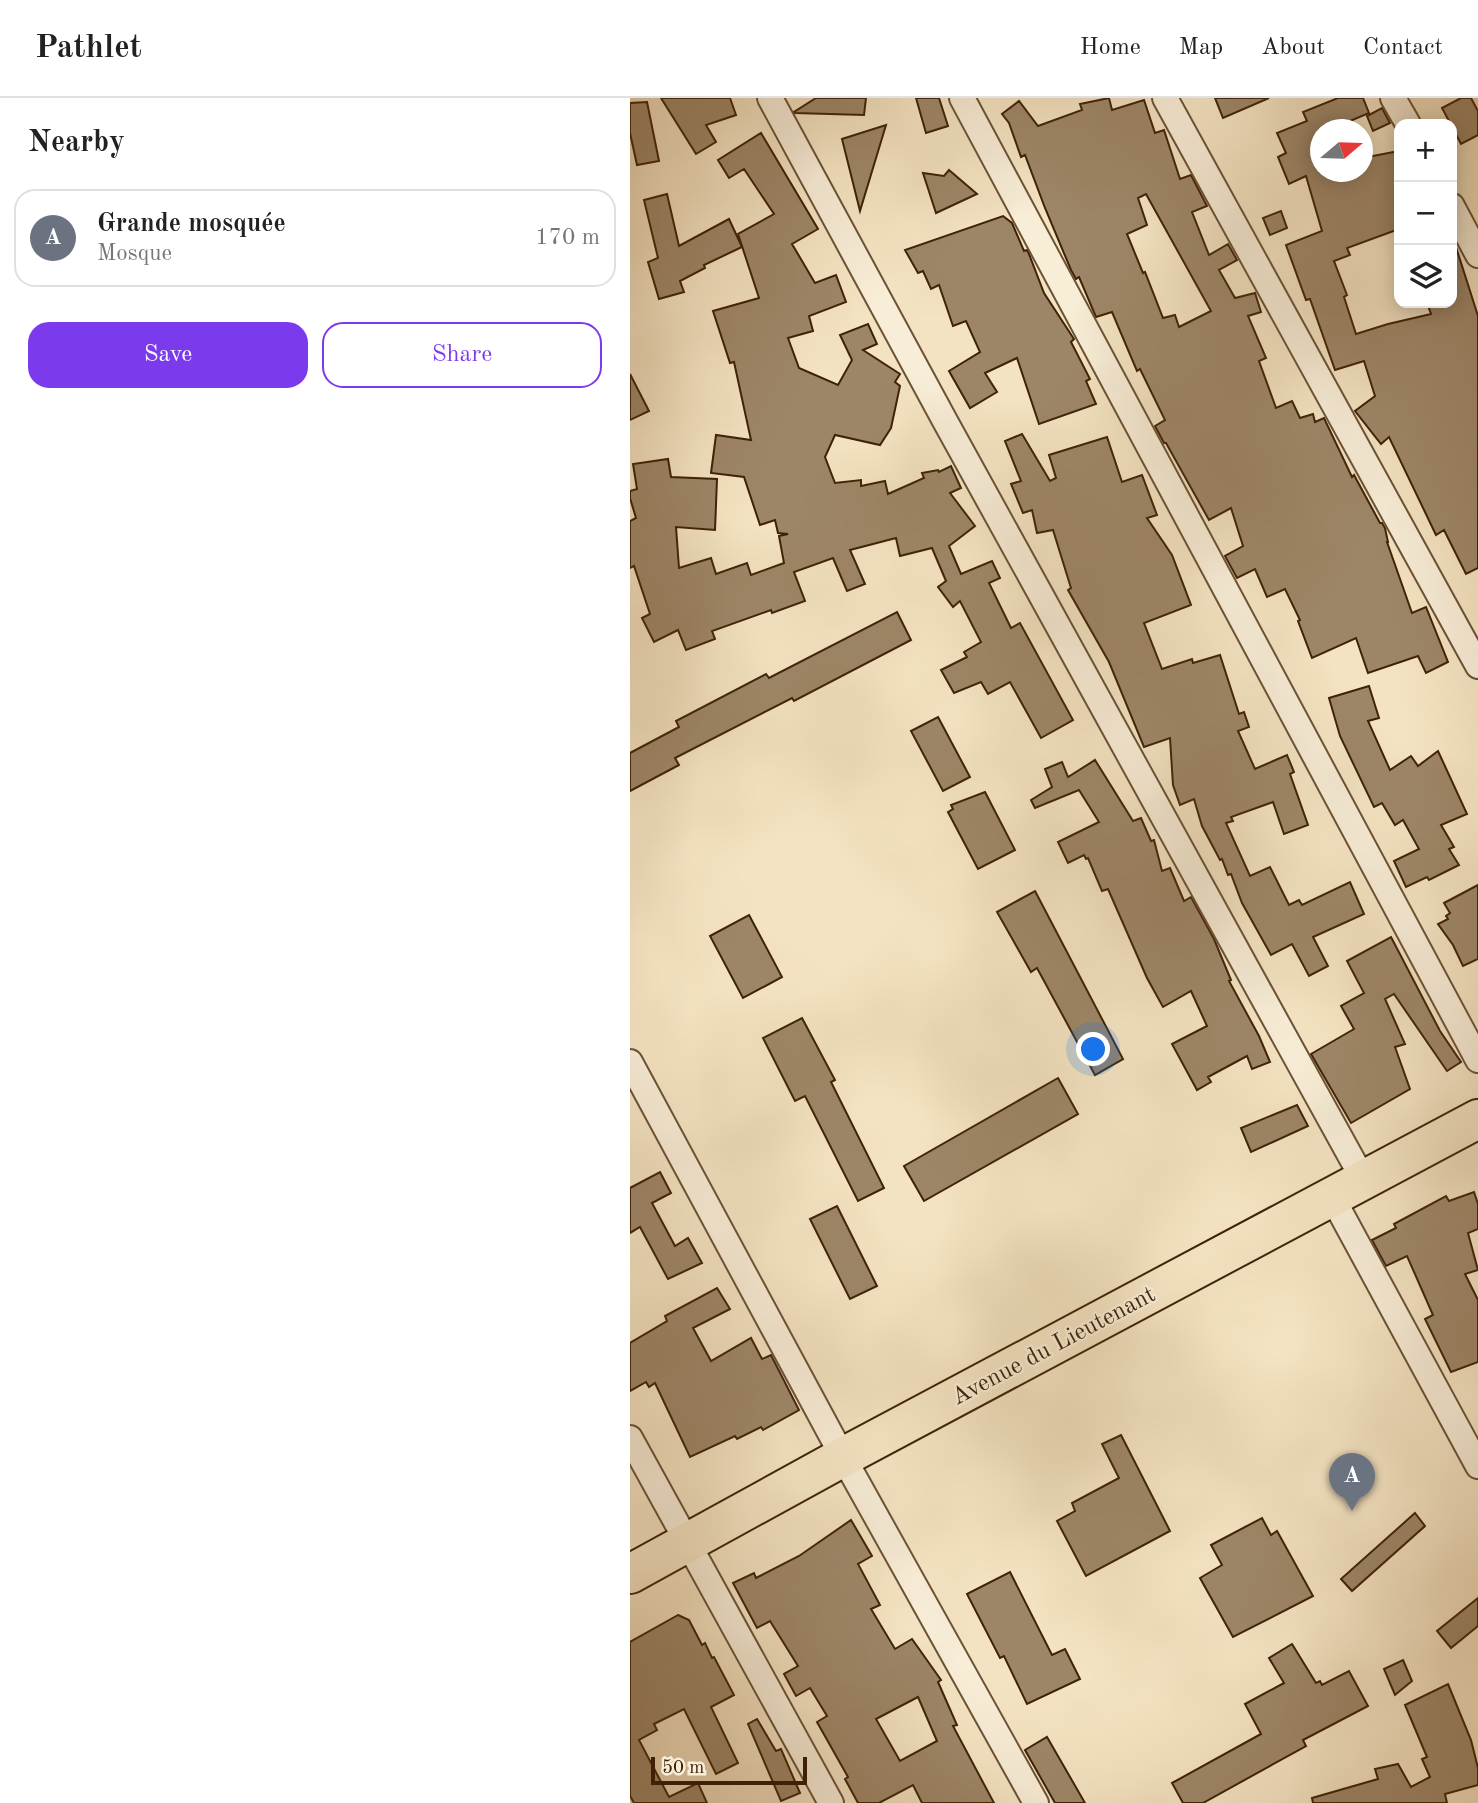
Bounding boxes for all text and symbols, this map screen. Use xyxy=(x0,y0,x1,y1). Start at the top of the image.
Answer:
text: Pathlet xyxy=(35,32,142,65)
text: Home xyxy=(1080,36,1141,60)
text: Map xyxy=(1179,36,1223,60)
text: About xyxy=(1261,36,1325,60)
text: Contact xyxy=(1363,36,1443,60)
north arrow xyxy=(1310,119,1373,182)
map controls xyxy=(1394,119,1457,308)
button: + xyxy=(1394,119,1457,182)
text: Nearby xyxy=(28,128,125,158)
button: − xyxy=(1394,182,1457,245)
text: Grande mosquée xyxy=(97,211,286,237)
text: A xyxy=(44,226,62,249)
text: 170 m xyxy=(535,226,600,249)
text: Mosque xyxy=(97,242,172,265)
button: layers xyxy=(1394,245,1457,308)
button: Save xyxy=(28,322,308,388)
button: Share xyxy=(322,322,602,388)
your location xyxy=(1076,1032,1110,1066)
street label: Avenue du Lieutenant xyxy=(948,1283,1160,1411)
pin: A xyxy=(1329,1453,1375,1511)
scale bar xyxy=(651,1754,807,1786)
text: 50 m xyxy=(662,1759,704,1778)

